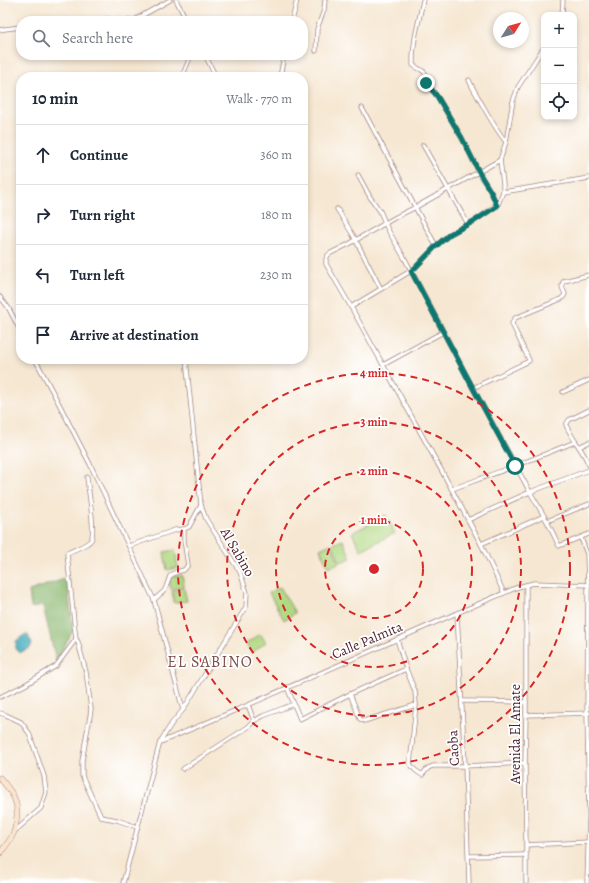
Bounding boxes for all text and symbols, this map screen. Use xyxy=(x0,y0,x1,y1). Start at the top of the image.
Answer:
north arrow xyxy=(493,12,529,48)
map controls xyxy=(541,12,577,120)
button: + xyxy=(541,12,577,48)
search box xyxy=(16,16,308,60)
icon: search xyxy=(30,27,52,49)
text: Search here xyxy=(62,28,133,48)
button: − xyxy=(541,48,577,84)
route end xyxy=(417,74,435,92)
button: locate xyxy=(541,84,577,120)
text: 10 min xyxy=(32,87,78,110)
text: Walk · 770 m xyxy=(226,90,292,107)
icon: ahead xyxy=(32,144,54,166)
text: Continue xyxy=(70,145,128,165)
text: 360 m xyxy=(260,146,292,163)
icon: right xyxy=(32,204,54,226)
text: Turn right xyxy=(70,205,135,225)
text: 180 m xyxy=(261,206,292,223)
icon: left xyxy=(32,264,54,286)
text: Turn left xyxy=(70,265,125,285)
text: 230 m xyxy=(260,266,292,283)
icon: arrive xyxy=(32,324,54,346)
text: Arrive at destination xyxy=(70,325,199,345)
text: 4 min xyxy=(360,365,388,381)
text: 3 min xyxy=(360,414,388,430)
route start xyxy=(506,457,524,475)
text: 2 min xyxy=(360,463,388,479)
text: 1 min xyxy=(361,512,388,528)
street label: Al Sabino xyxy=(215,523,259,580)
centre of rings xyxy=(367,562,381,576)
street label: Calle Palmita xyxy=(329,617,406,664)
district label: EL SABINO xyxy=(167,651,253,673)
street label: Avenida El Amate xyxy=(506,684,525,785)
street label: Caoba xyxy=(443,729,464,766)

